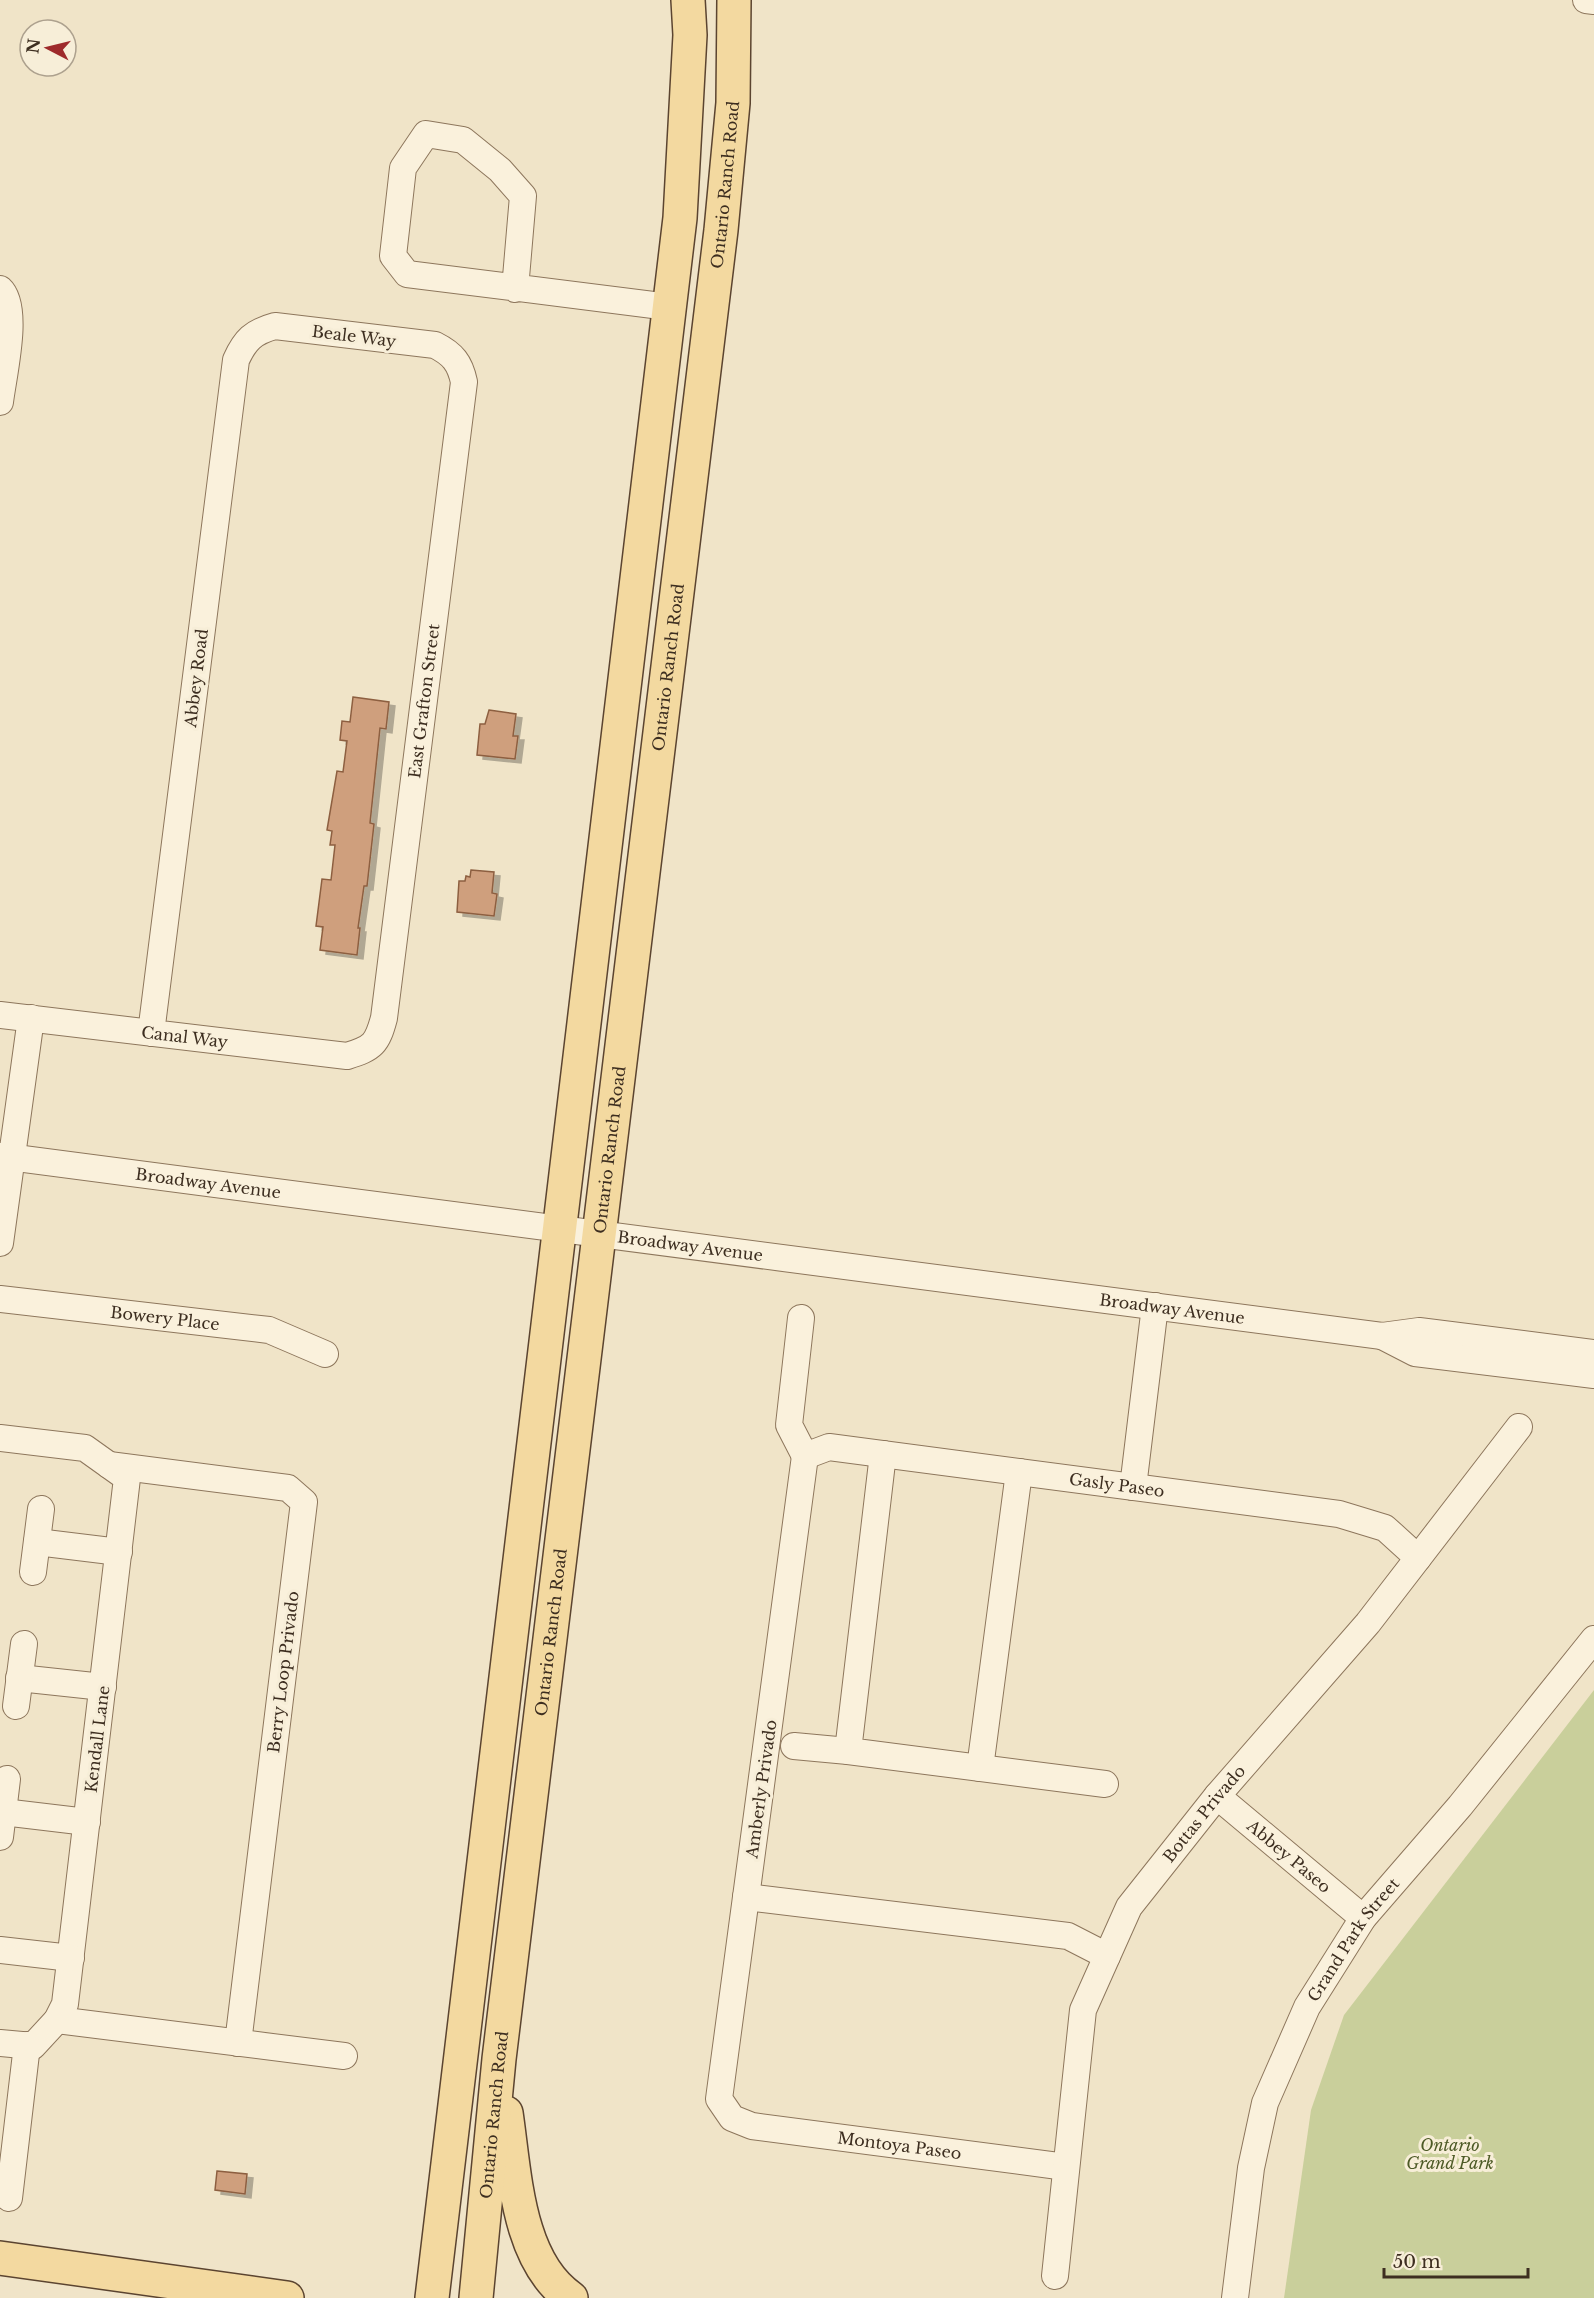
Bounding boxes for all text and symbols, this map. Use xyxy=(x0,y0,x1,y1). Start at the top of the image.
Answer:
north arrow xyxy=(18,18,78,78)
text: N xyxy=(22,37,44,55)
street label: Ontario Ranch Road xyxy=(706,100,743,270)
street label: Beale Way xyxy=(311,321,398,351)
street label: Ontario Ranch Road xyxy=(648,582,688,752)
street label: East Grafton Street xyxy=(404,622,444,780)
street label: Abbey Road xyxy=(180,627,212,729)
street label: Canal Way xyxy=(140,1022,230,1052)
street label: Ontario Ranch Road xyxy=(589,1065,629,1235)
street label: Broadway Avenue xyxy=(134,1164,282,1203)
street label: Broadway Avenue xyxy=(616,1227,764,1265)
street label: Broadway Avenue xyxy=(1098,1289,1246,1328)
street label: Bowery Place xyxy=(109,1302,221,1334)
street label: Gasly Paseo xyxy=(1068,1469,1166,1501)
street label: Ontario Ranch Road xyxy=(531,1547,571,1717)
street label: Berry Loop Privado xyxy=(263,1590,303,1754)
street label: Kendall Lane xyxy=(81,1684,113,1794)
street label: Amberly Privado xyxy=(741,1718,781,1861)
street label: Bottas Privado xyxy=(1158,1761,1249,1866)
street label: Abbey Paseo xyxy=(1242,1815,1335,1897)
street label: Grand Park Street xyxy=(1303,1874,1403,2005)
street label: Ontario Ranch Road xyxy=(476,2030,512,2200)
street label: Montoya Paseo xyxy=(836,2127,963,2163)
park label: Ontario Grand Park xyxy=(1406,2135,1494,2173)
scale bar xyxy=(1384,2241,1528,2279)
text: 50 m xyxy=(1393,2251,1441,2273)

